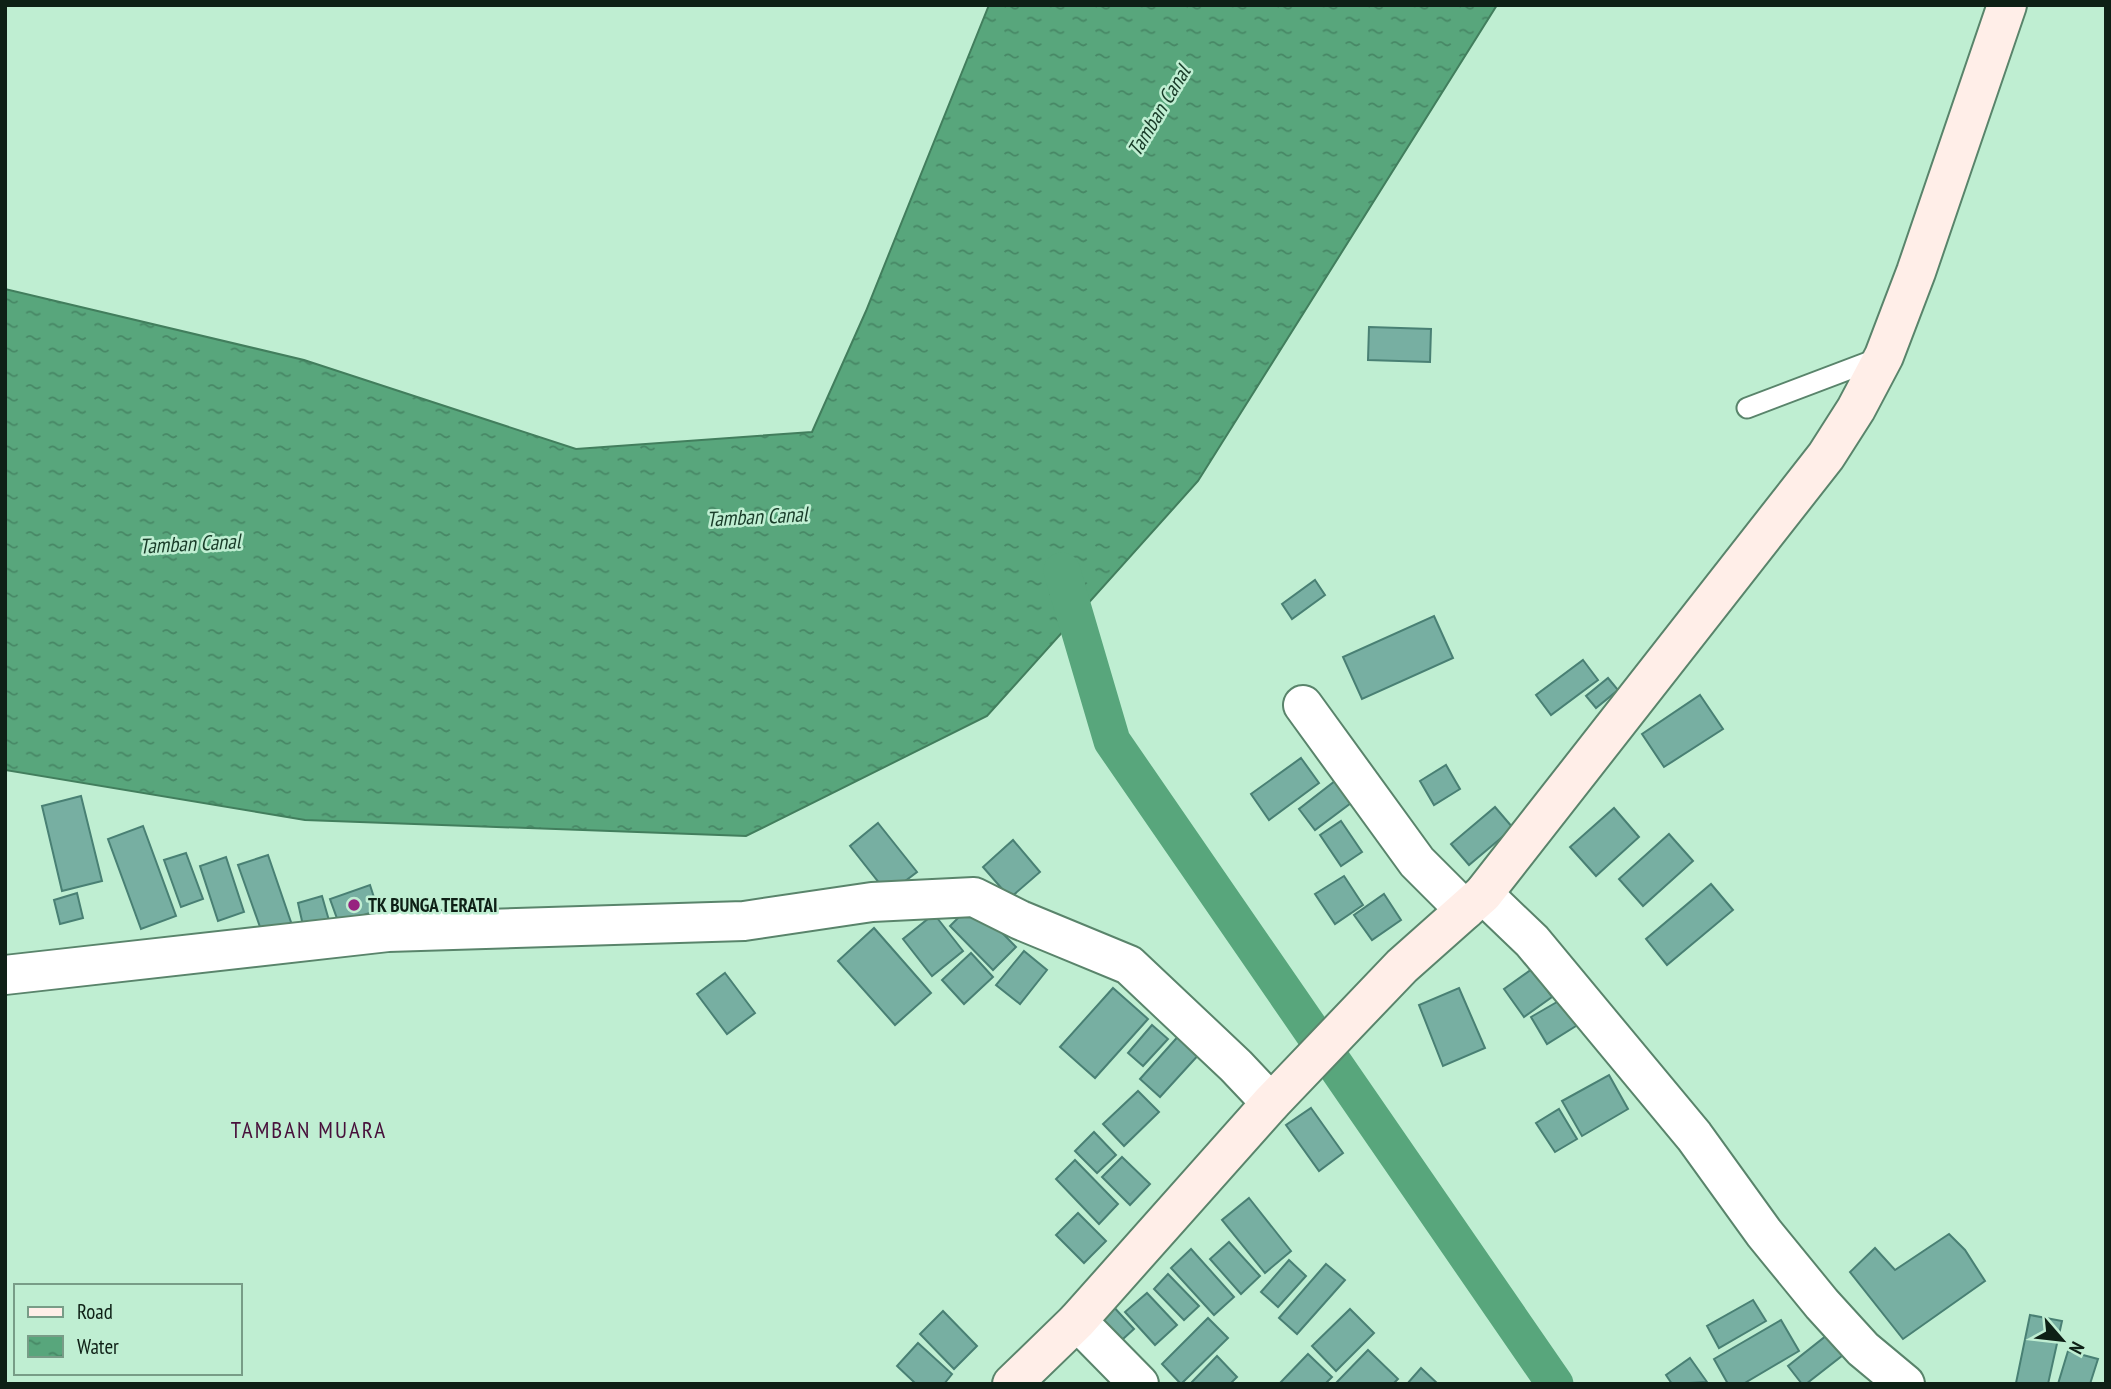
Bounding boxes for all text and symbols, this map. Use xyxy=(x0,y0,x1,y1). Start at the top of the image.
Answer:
water label: Tamban Canal xyxy=(1121,59,1197,161)
water label: Tamban Canal xyxy=(706,500,810,533)
water label: Tamban Canal xyxy=(139,527,243,560)
place label: TK BUNGA TERATAI xyxy=(368,893,498,917)
marker: TK BUNGA TERATAI xyxy=(346,897,362,913)
district label: TAMBAN MUARA xyxy=(231,1115,387,1144)
legend xyxy=(14,1284,242,1375)
text: Road xyxy=(77,1298,113,1325)
north arrow xyxy=(2027,1305,2097,1375)
text: Water xyxy=(77,1333,119,1360)
text: N xyxy=(2064,1338,2090,1358)

